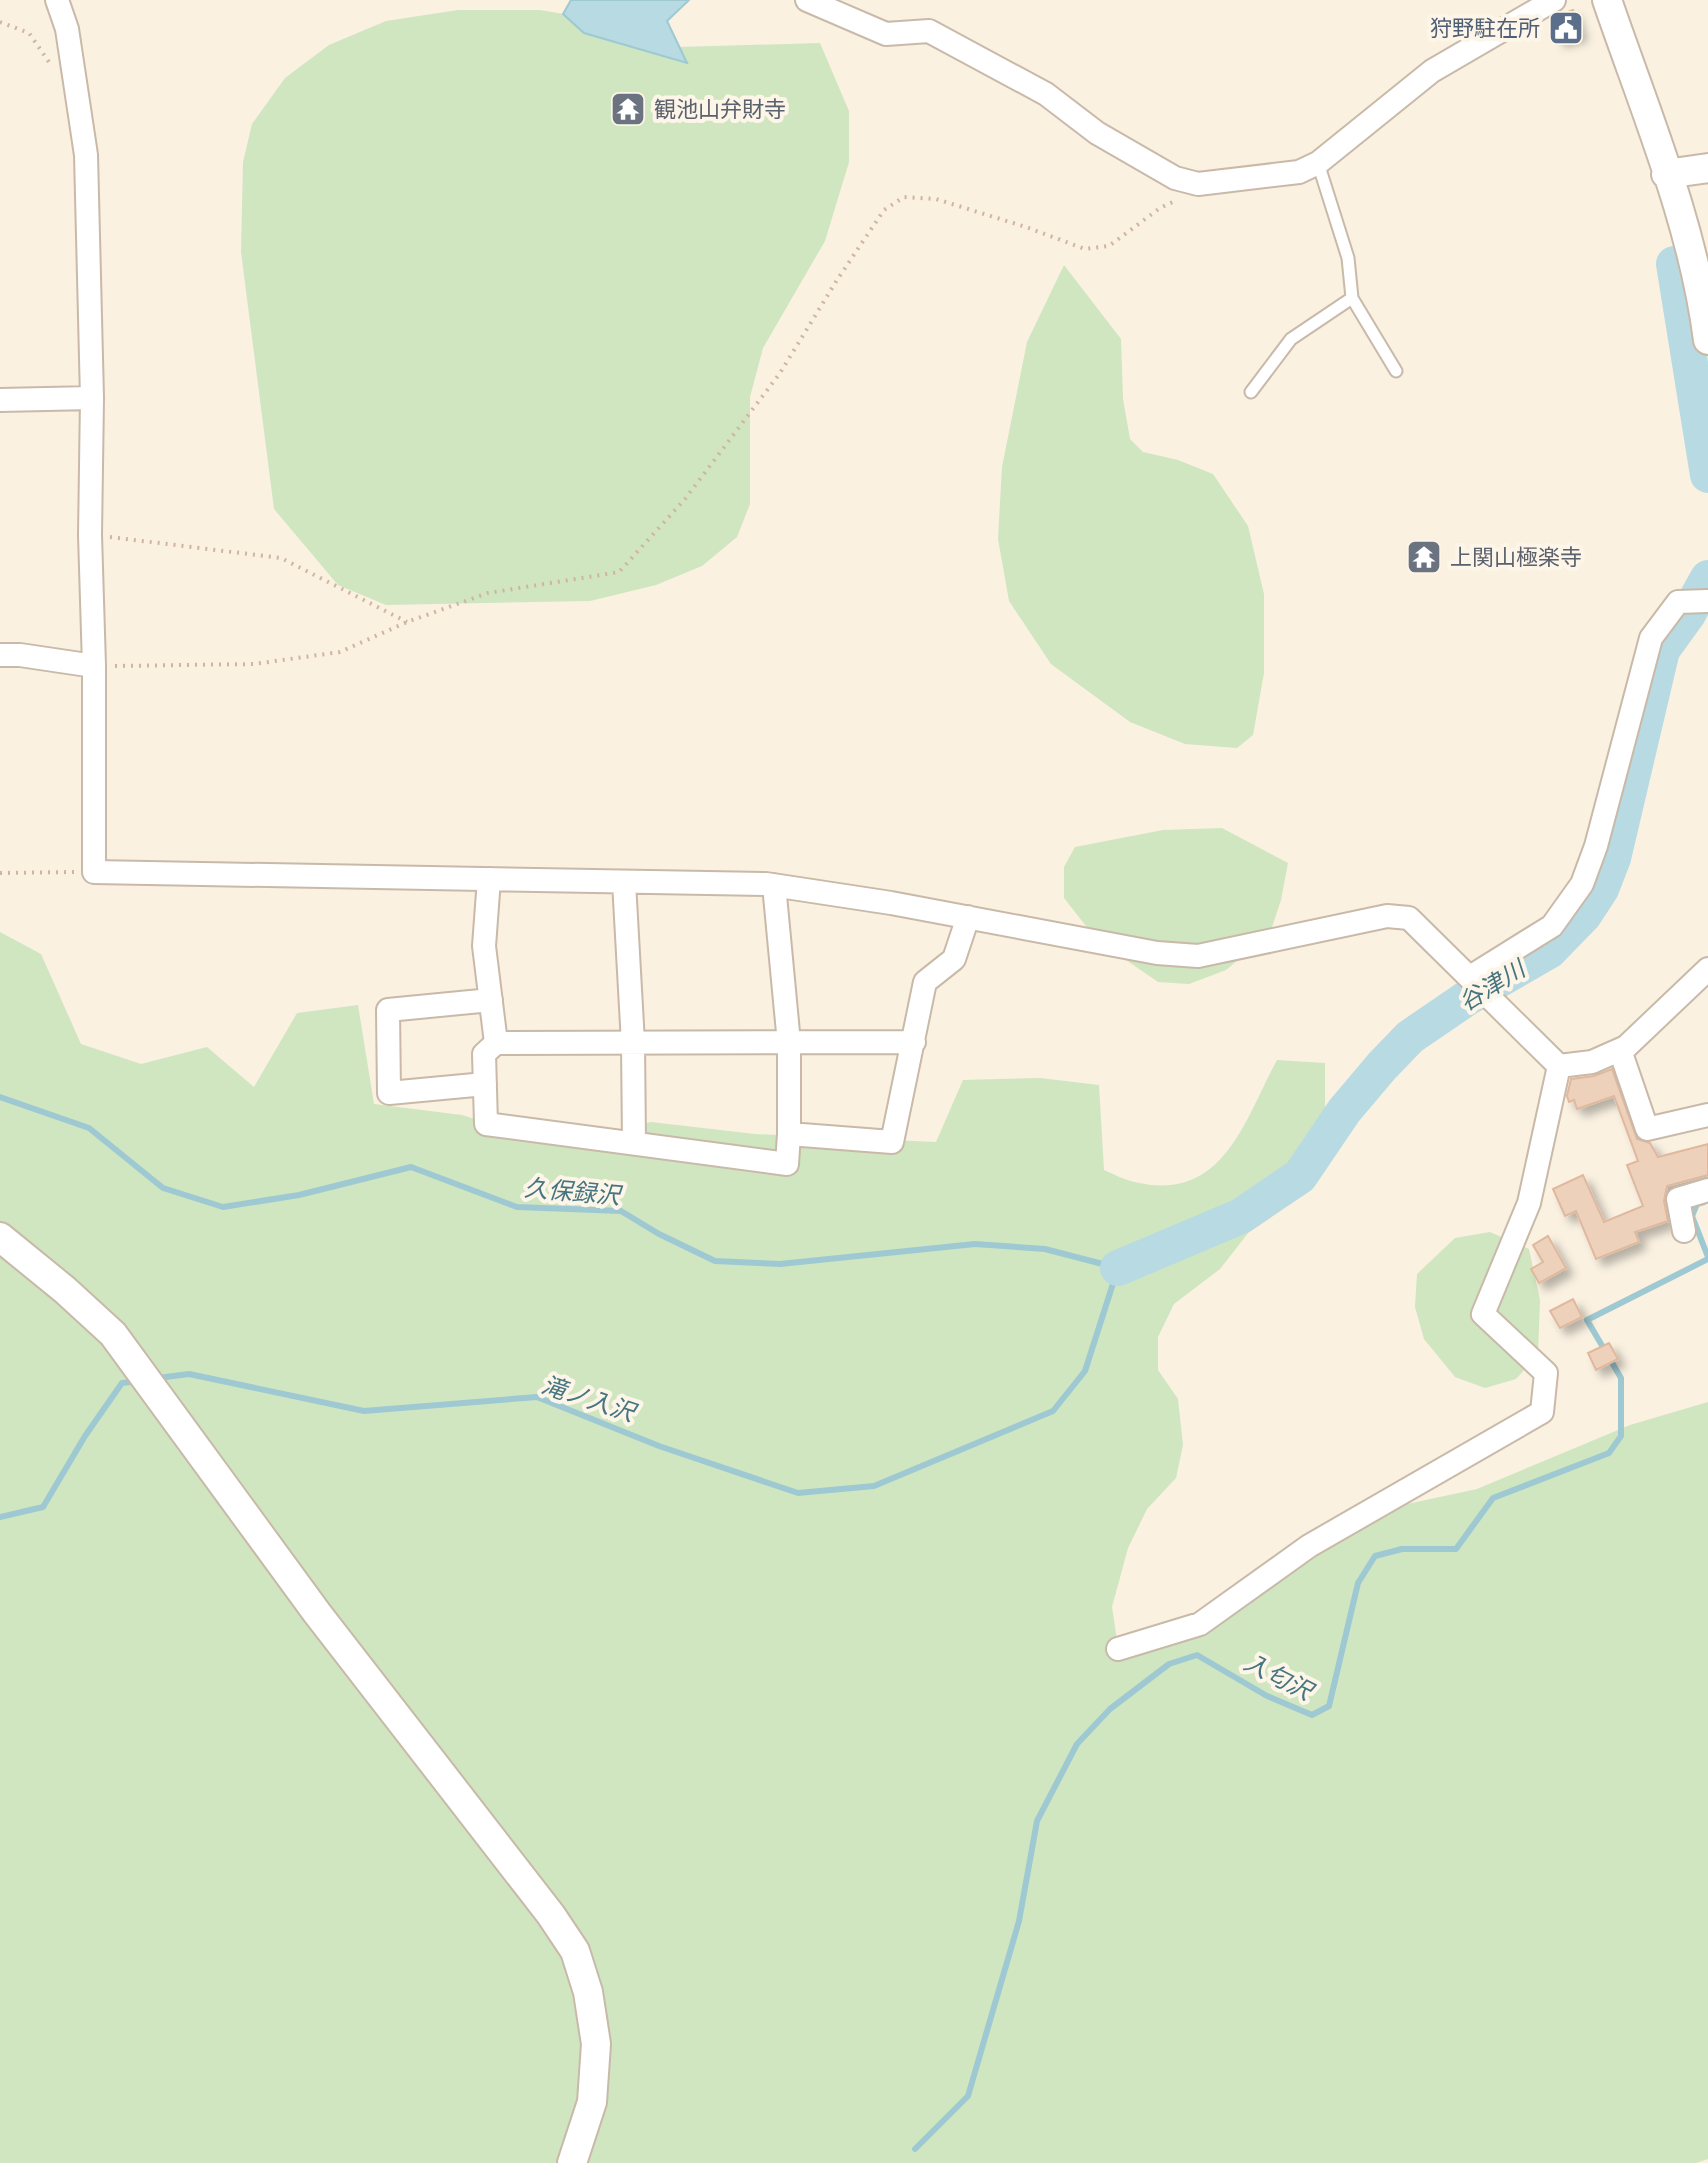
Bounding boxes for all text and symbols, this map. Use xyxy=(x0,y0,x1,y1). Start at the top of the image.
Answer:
public building icon: 狩野駐在所 xyxy=(1547,9,1585,47)
place label: 狩野駐在所 xyxy=(1430,15,1540,42)
temple icon: 観池山弁財寺 xyxy=(609,90,647,128)
place label: 観池山弁財寺 xyxy=(654,96,786,123)
temple icon: 上関山極楽寺 xyxy=(1405,538,1443,576)
place label: 上関山極楽寺 xyxy=(1450,544,1582,571)
water label: 谷津川 xyxy=(1454,953,1532,1017)
water label: 久保録沢 xyxy=(523,1174,624,1210)
water label: 滝ノ入沢 xyxy=(538,1371,641,1428)
water label: 入匂沢 xyxy=(1240,1648,1319,1707)

